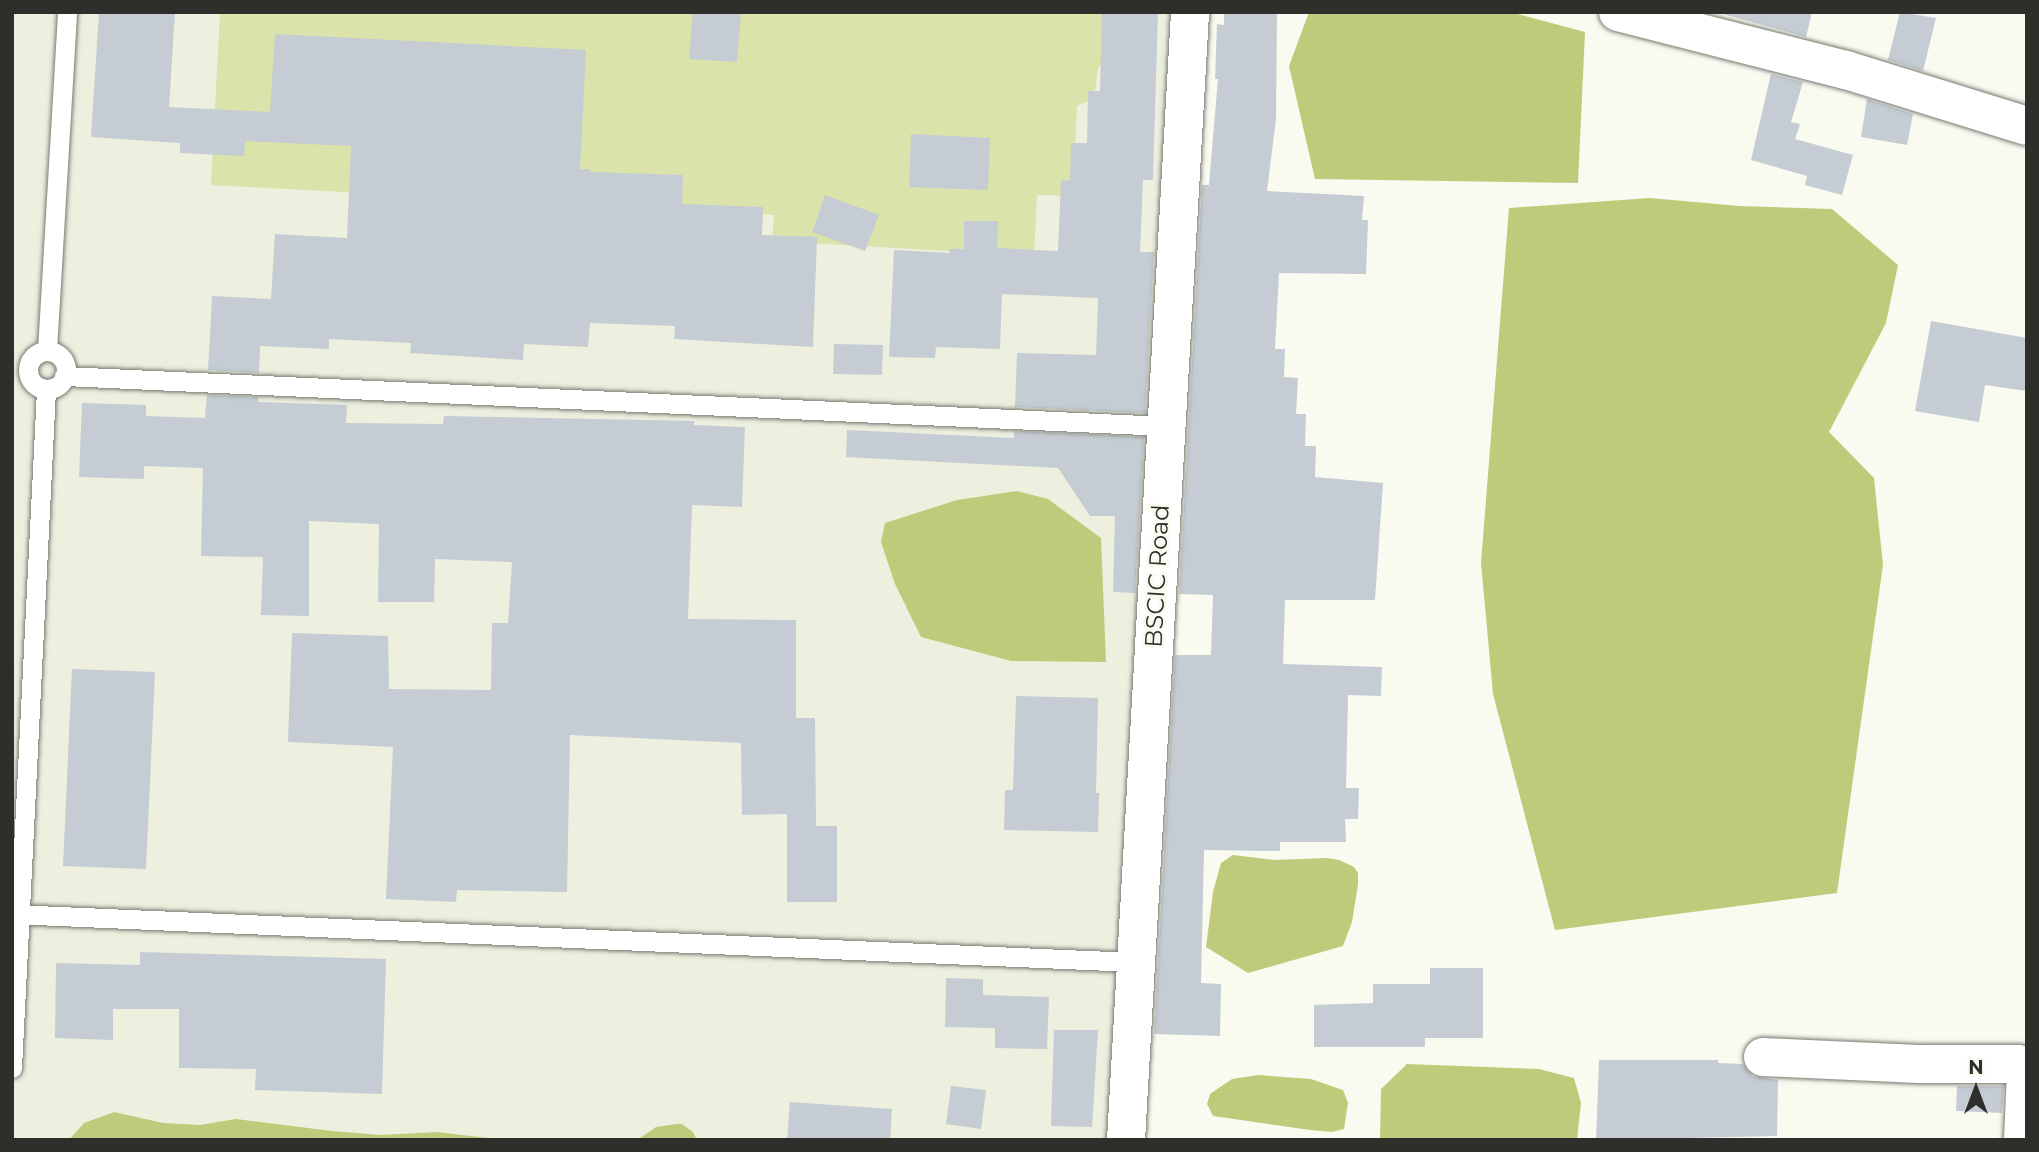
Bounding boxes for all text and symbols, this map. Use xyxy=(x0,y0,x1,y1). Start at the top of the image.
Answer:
street label: BSCIC Road xyxy=(1139,504,1175,648)
north arrow xyxy=(1941,1054,2011,1124)
text: N xyxy=(1968,1056,1984,1079)

